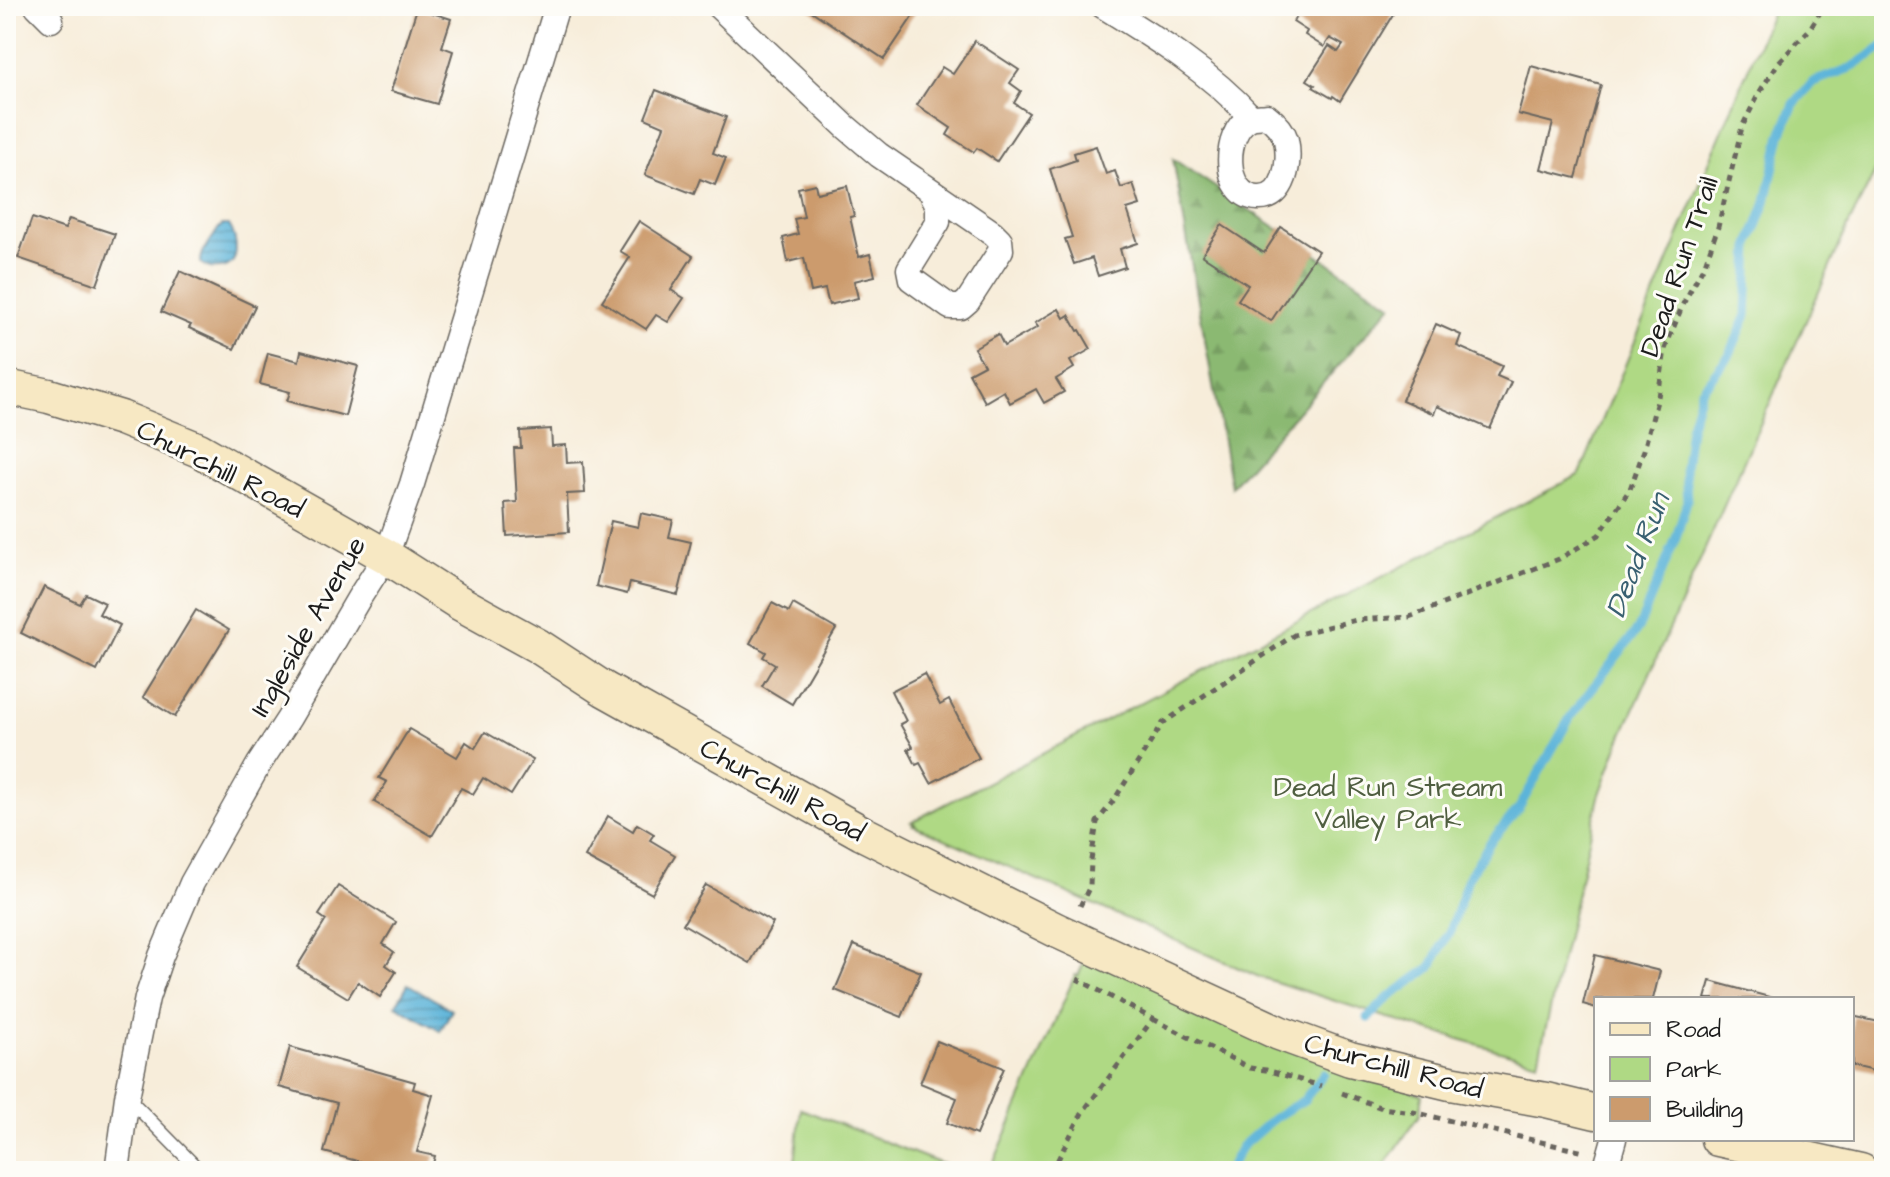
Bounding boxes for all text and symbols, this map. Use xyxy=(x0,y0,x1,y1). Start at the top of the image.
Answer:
street label: Dead Run Trail xyxy=(1630,171,1729,362)
street label: Churchill Road xyxy=(130,410,311,528)
water label: Dead Run xyxy=(1595,484,1682,624)
street label: Ingleside Avenue xyxy=(241,529,377,725)
street label: Churchill Road xyxy=(693,729,872,852)
park label: Dead Run Stream Valley Park xyxy=(1274,768,1502,841)
legend xyxy=(1594,997,1854,1141)
text: Road xyxy=(1666,1013,1721,1047)
street label: Churchill Road xyxy=(1300,1024,1487,1109)
text: Park xyxy=(1666,1053,1722,1087)
text: Building xyxy=(1666,1093,1743,1128)

